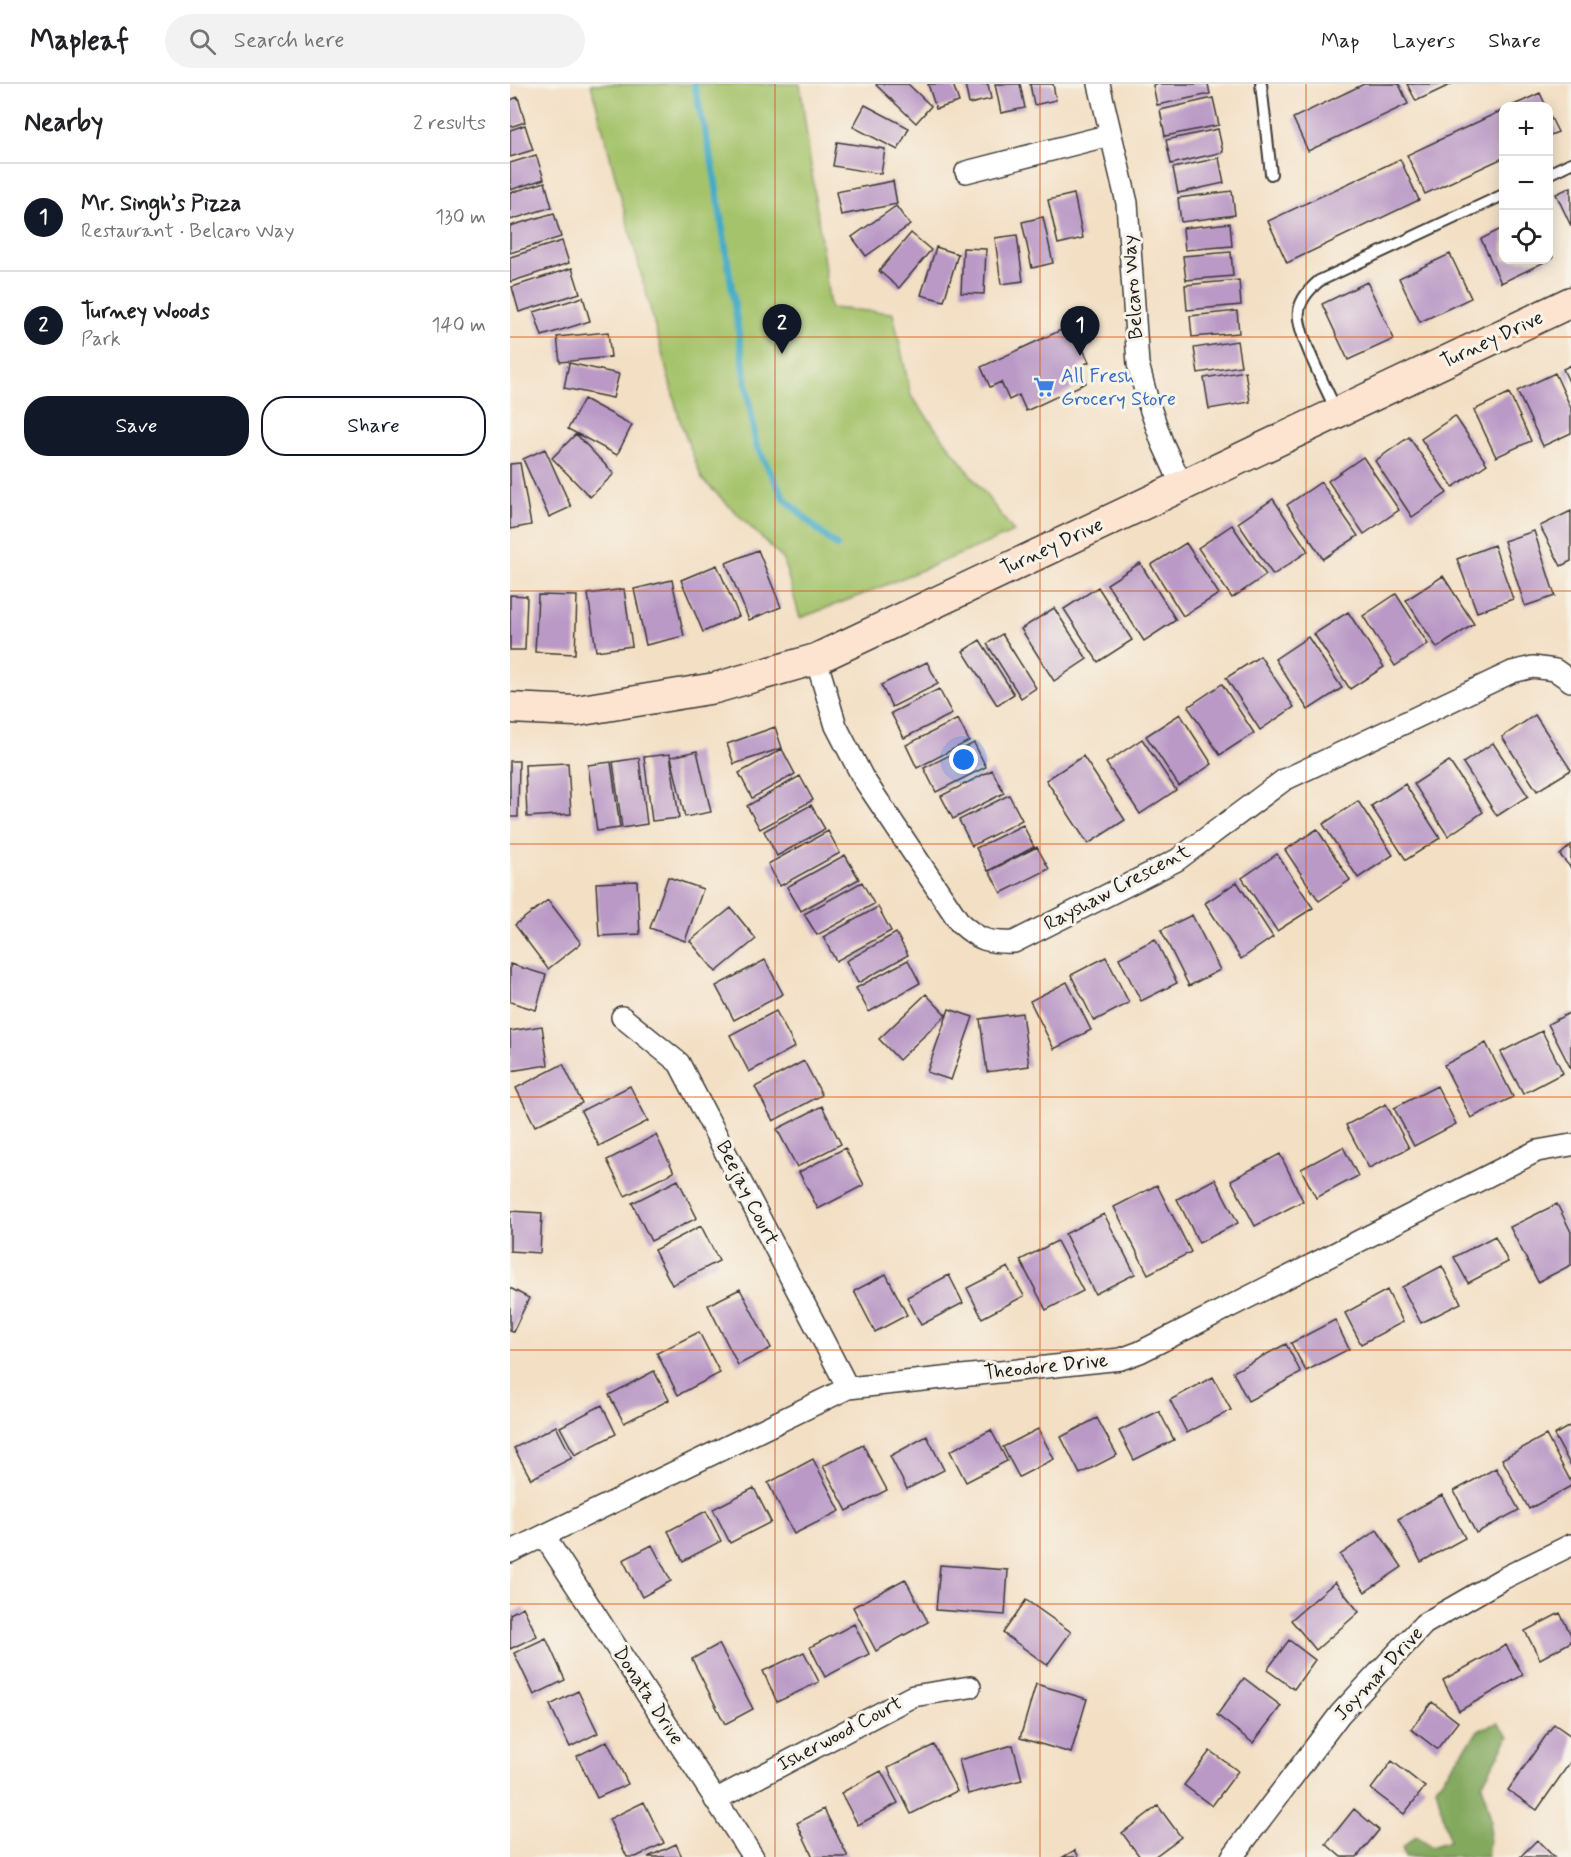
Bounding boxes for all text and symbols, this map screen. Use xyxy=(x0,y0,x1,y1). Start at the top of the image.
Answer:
search box xyxy=(165,14,585,68)
text: Mapleaf xyxy=(30,23,129,60)
icon: search xyxy=(186,25,219,58)
text: Search here xyxy=(234,27,344,55)
text: Map xyxy=(1321,27,1359,55)
text: Layers xyxy=(1392,27,1455,55)
text: Share xyxy=(1488,27,1541,55)
map controls xyxy=(1499,102,1553,264)
button: + xyxy=(1499,102,1553,156)
text: Nearby xyxy=(24,106,103,140)
text: 2 results xyxy=(413,110,486,137)
button: − xyxy=(1499,156,1553,210)
text: Mr. Singh’s Pizza xyxy=(81,190,241,218)
text: 1 xyxy=(39,204,48,231)
text: 130 m xyxy=(435,204,486,231)
button: locate xyxy=(1499,210,1553,264)
text: Restaurant · Belcaro Way xyxy=(81,218,294,245)
street label: Belcaro Way xyxy=(1116,234,1150,340)
text: Turney Woods xyxy=(81,298,210,326)
pin: 2 xyxy=(762,304,802,354)
street label: Turney Drive xyxy=(1436,304,1548,376)
pin: 1 xyxy=(1060,306,1100,356)
text: 2 xyxy=(39,312,48,339)
text: 140 m xyxy=(432,312,486,339)
text: Park xyxy=(81,326,121,353)
place label: All Fresh Grocery Store xyxy=(1061,363,1176,413)
supermarket icon: All Fresh Grocery Store xyxy=(1032,375,1056,399)
button: Save xyxy=(24,396,249,456)
button: Share xyxy=(261,396,486,456)
street label: Turney Drive xyxy=(996,511,1108,583)
your location xyxy=(949,745,978,774)
street label: Rayshaw Crescent xyxy=(1039,838,1195,938)
street label: Beejay Court xyxy=(709,1136,785,1250)
street label: Theodore Drive xyxy=(982,1347,1110,1387)
street label: Joymar Drive xyxy=(1328,1621,1430,1727)
street label: Donata Drive xyxy=(606,1642,690,1750)
street label: Isherwood Court xyxy=(773,1690,907,1778)

